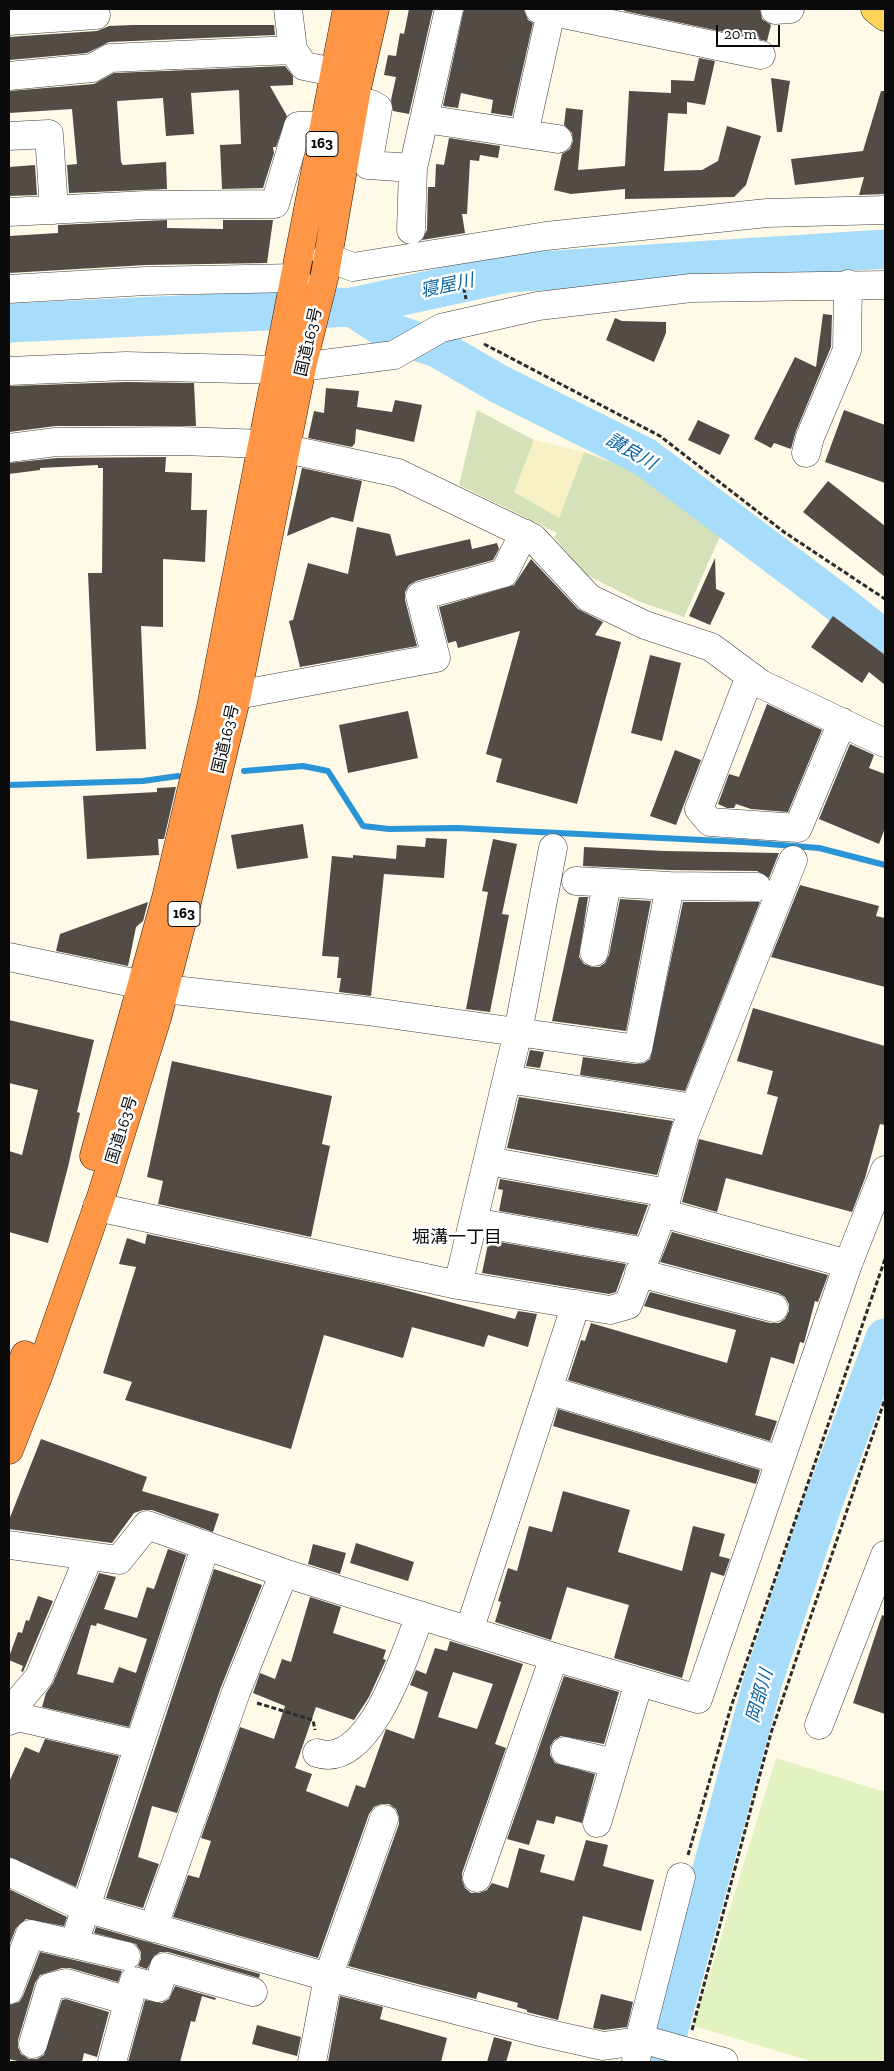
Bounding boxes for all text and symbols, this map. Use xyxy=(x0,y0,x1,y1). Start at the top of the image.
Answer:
scale bar xyxy=(719,15,783,47)
text: 20 m xyxy=(724,25,757,43)
road number: 163 xyxy=(306,132,338,156)
water label: 寝屋川 xyxy=(418,270,476,302)
street label: 国道163号 xyxy=(292,306,326,378)
water label: 讃良川 xyxy=(602,429,660,475)
street label: 国道163号 xyxy=(209,703,243,775)
road number: 163 xyxy=(168,902,200,926)
street label: 国道163号 xyxy=(103,1093,141,1167)
district label: 堀溝一丁目 xyxy=(412,1227,502,1249)
water label: 岡部川 xyxy=(742,1667,778,1725)

